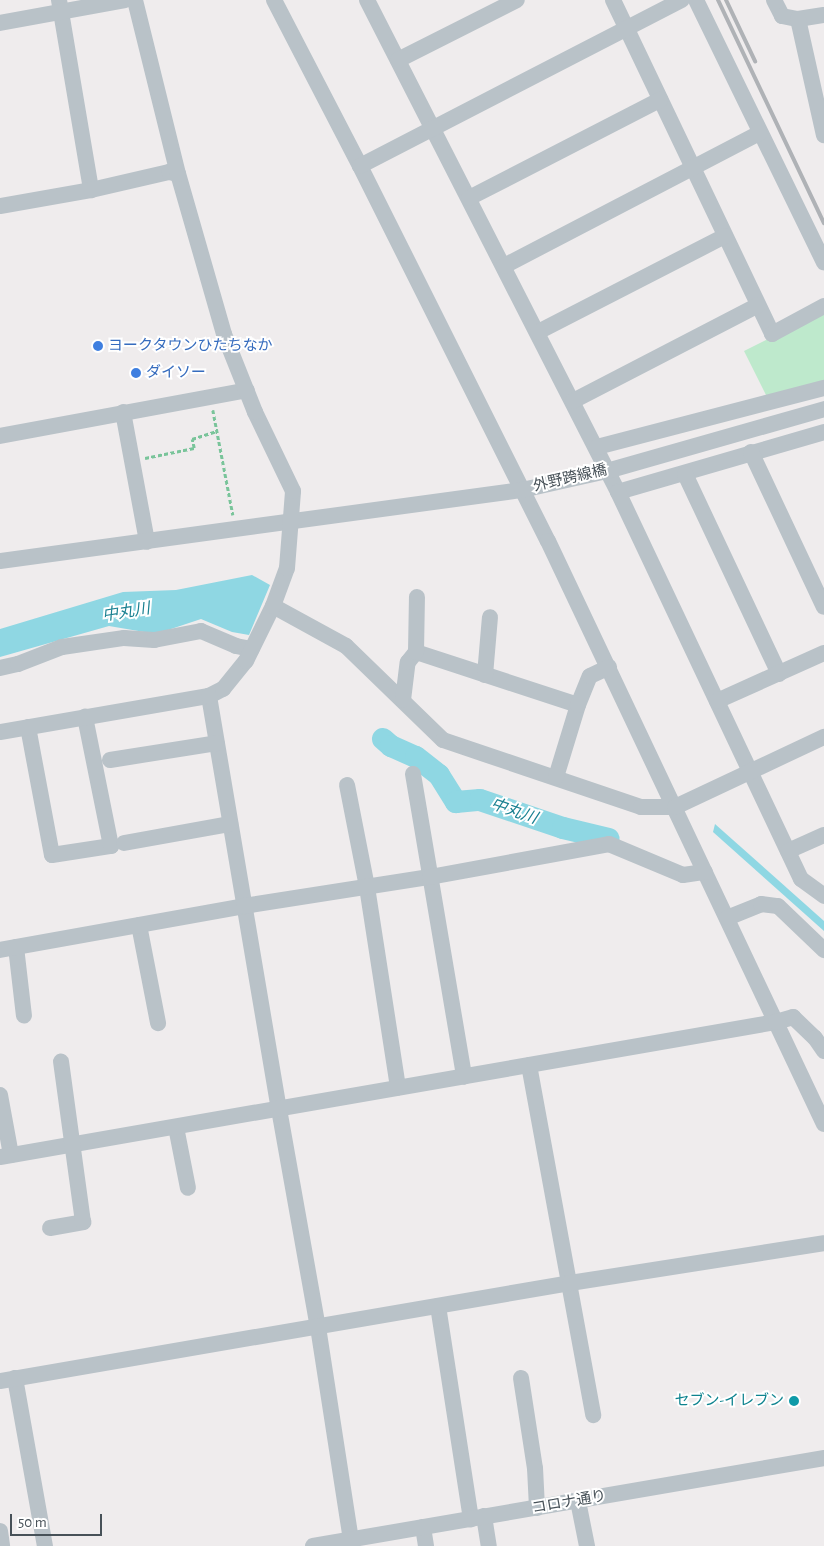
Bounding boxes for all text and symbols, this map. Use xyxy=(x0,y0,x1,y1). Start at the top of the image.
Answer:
place label: ヨークタウンひたちなか xyxy=(108,337,273,355)
marker: ヨークタウンひたちなか xyxy=(92,340,104,352)
place label: ダイソー xyxy=(146,364,206,382)
marker: ダイソー xyxy=(130,367,142,379)
street label: 外野跨線橋 xyxy=(531,461,609,495)
water label: 中丸川 xyxy=(101,599,151,625)
water label: 中丸川 xyxy=(488,794,540,828)
place label: セブン-イレブン xyxy=(674,1392,784,1410)
marker: セブン-イレブン xyxy=(788,1395,800,1407)
street label: コロナ通り xyxy=(531,1487,607,1517)
scale bar xyxy=(12,1504,105,1536)
text: 50 m xyxy=(18,1515,47,1530)

